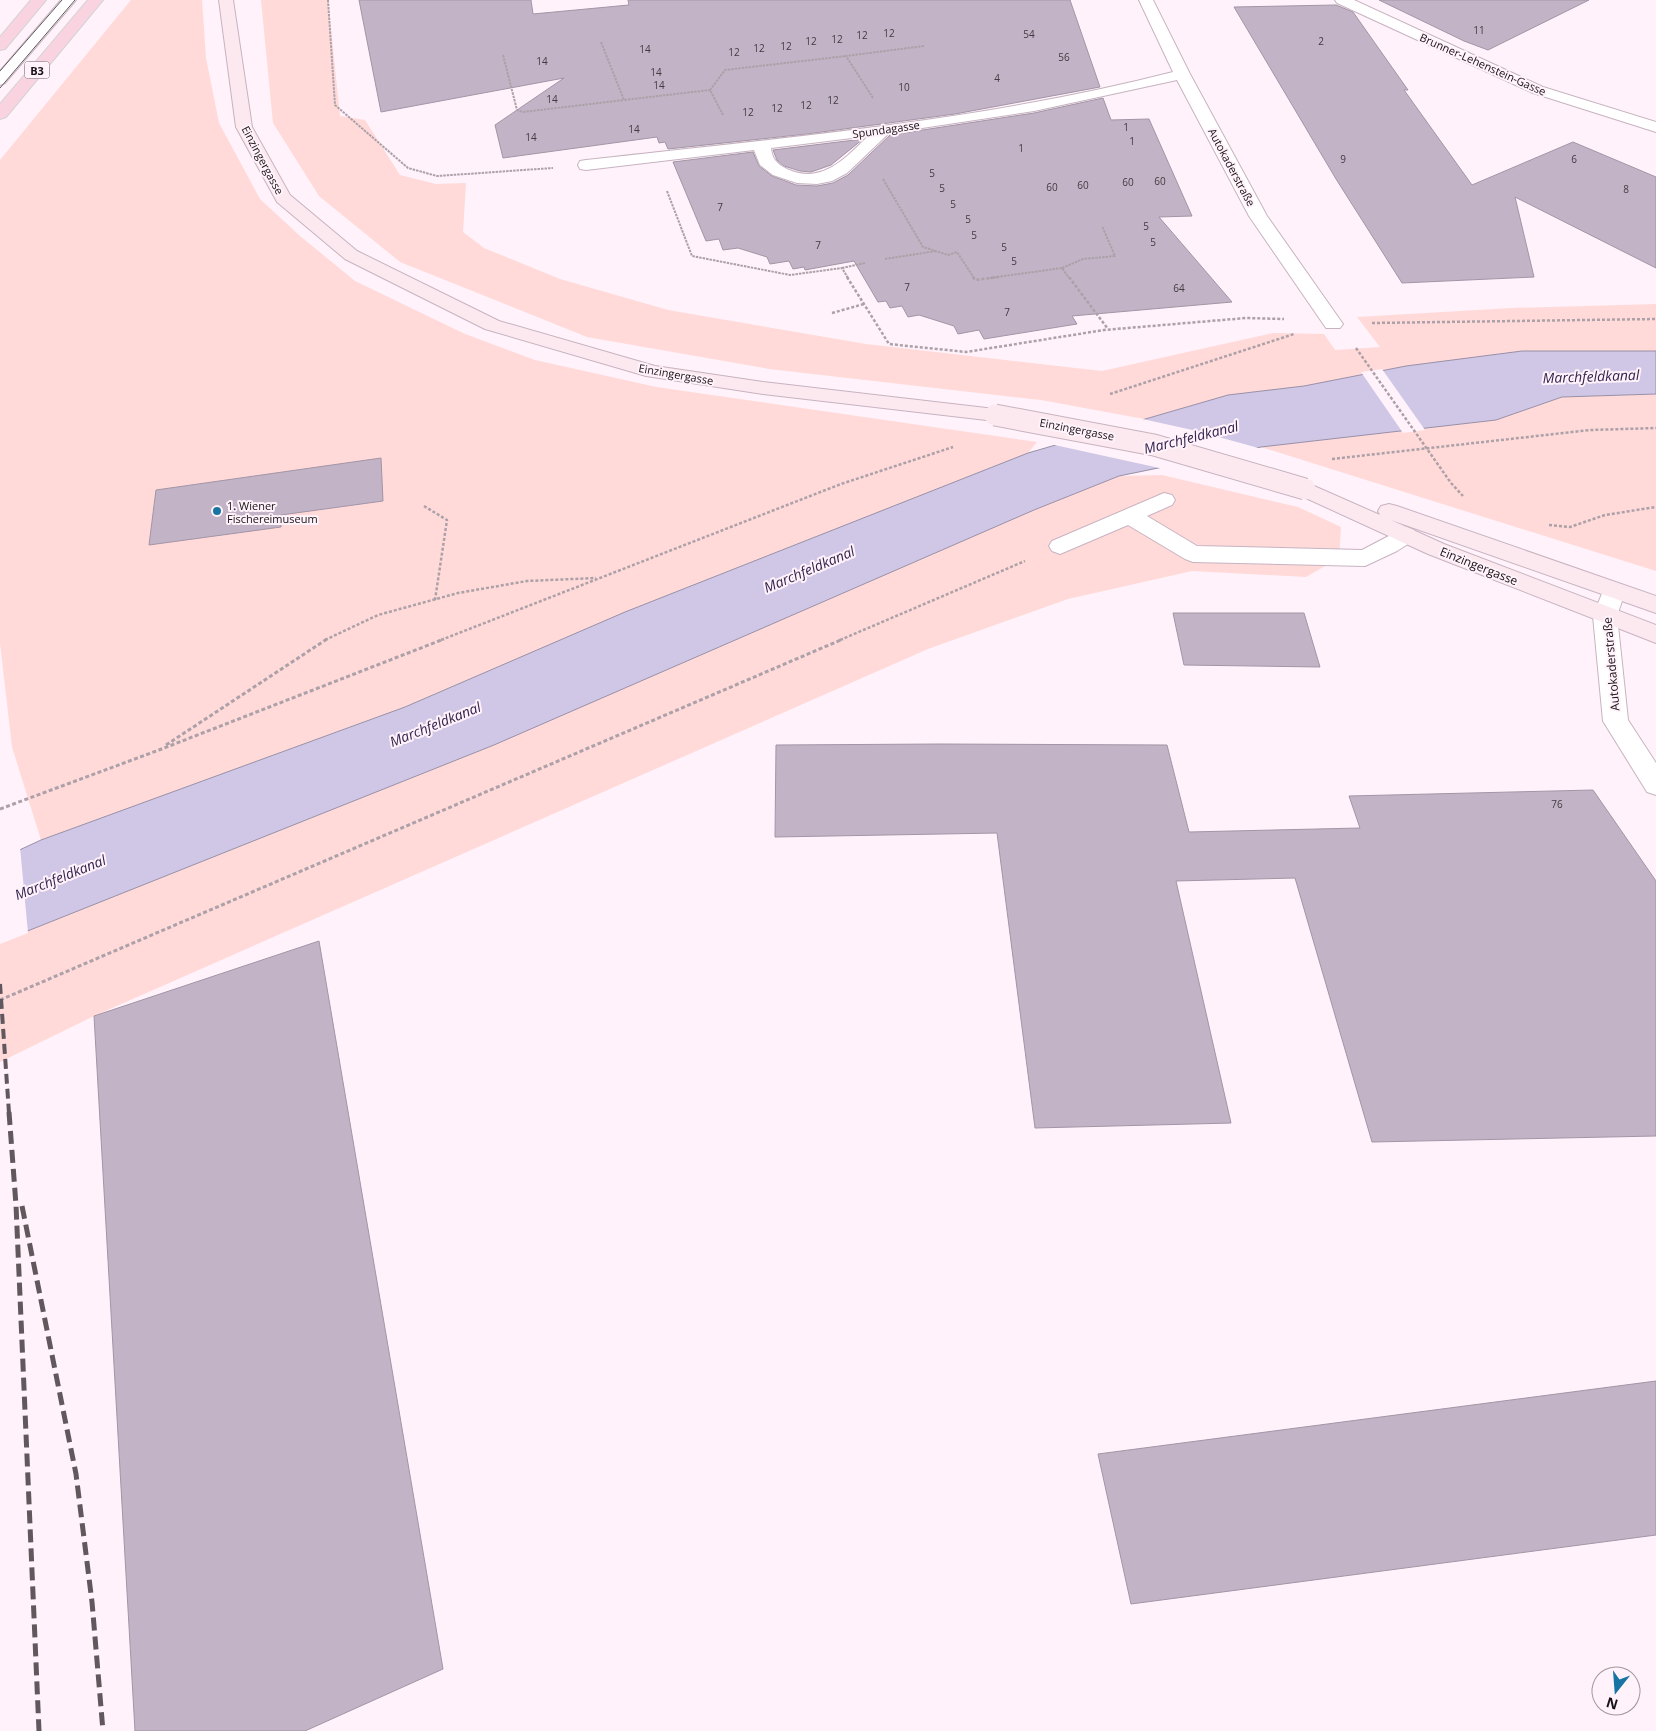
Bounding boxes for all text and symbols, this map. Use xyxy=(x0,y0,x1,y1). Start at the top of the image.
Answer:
house number: 11 xyxy=(1473,23,1485,37)
house number: 12 xyxy=(883,26,895,40)
house number: 54 xyxy=(1023,27,1035,41)
house number: 12 xyxy=(856,28,868,42)
street label: Brunner-Lehenstein-Gasse xyxy=(1417,29,1549,99)
house number: 12 xyxy=(831,32,843,46)
house number: 12 xyxy=(805,34,817,48)
house number: 2 xyxy=(1318,34,1324,48)
house number: 12 xyxy=(780,39,792,53)
house number: 12 xyxy=(753,41,765,55)
house number: 14 xyxy=(639,42,651,56)
house number: 12 xyxy=(728,45,740,59)
house number: 56 xyxy=(1058,50,1070,64)
house number: 14 xyxy=(536,54,548,68)
road number: B3 xyxy=(24,62,50,78)
house number: 14 xyxy=(650,65,662,79)
house number: 4 xyxy=(994,71,1000,85)
house number: 14 xyxy=(653,78,665,92)
house number: 10 xyxy=(898,80,910,94)
house number: 14 xyxy=(546,92,558,106)
house number: 12 xyxy=(827,93,839,107)
house number: 12 xyxy=(800,98,812,112)
house number: 12 xyxy=(771,101,783,115)
house number: 12 xyxy=(742,105,754,119)
street label: Spundagasse xyxy=(851,117,921,141)
house number: 1 xyxy=(1123,120,1129,134)
house number: 14 xyxy=(628,122,640,136)
street label: Einzingergasse xyxy=(239,123,287,197)
street label: Autokaderstraße xyxy=(1205,125,1259,209)
house number: 14 xyxy=(525,130,537,144)
house number: 1 xyxy=(1129,134,1135,148)
house number: 1 xyxy=(1018,141,1024,155)
house number: 9 xyxy=(1340,152,1346,166)
house number: 6 xyxy=(1571,152,1577,166)
house number: 5 xyxy=(929,166,935,180)
house number: 60 xyxy=(1154,174,1166,188)
house number: 60 xyxy=(1122,175,1134,189)
house number: 60 xyxy=(1077,178,1089,192)
house number: 60 xyxy=(1046,180,1058,194)
house number: 5 xyxy=(939,181,945,195)
house number: 8 xyxy=(1623,182,1629,196)
house number: 5 xyxy=(950,197,956,211)
house number: 7 xyxy=(717,200,723,214)
house number: 5 xyxy=(965,212,971,226)
house number: 5 xyxy=(1143,219,1149,233)
house number: 5 xyxy=(971,228,977,242)
house number: 5 xyxy=(1150,235,1156,249)
house number: 7 xyxy=(815,238,821,252)
house number: 5 xyxy=(1001,240,1007,254)
house number: 5 xyxy=(1011,254,1017,268)
house number: 7 xyxy=(904,280,910,294)
house number: 64 xyxy=(1173,281,1185,295)
house number: 7 xyxy=(1004,305,1010,319)
street label: Einzingergasse xyxy=(637,360,715,388)
water label: Marchfeldkanal xyxy=(1542,365,1640,387)
street label: Einzingergasse xyxy=(1038,414,1116,444)
water label: Marchfeldkanal xyxy=(1142,416,1241,458)
place label: 1. Wiener Fischereimuseum xyxy=(227,498,318,526)
marker: 1. Wiener Fischereimuseum xyxy=(211,505,223,517)
water label: Marchfeldkanal xyxy=(761,541,858,597)
street label: Einzingergasse xyxy=(1438,543,1521,589)
street label: Autokaderstraße xyxy=(1598,616,1624,712)
water label: Marchfeldkanal xyxy=(387,697,484,751)
house number: 76 xyxy=(1551,797,1563,811)
water label: Marchfeldkanal xyxy=(12,850,109,904)
north arrow xyxy=(1591,1666,1641,1716)
text: N xyxy=(1604,1693,1620,1715)

